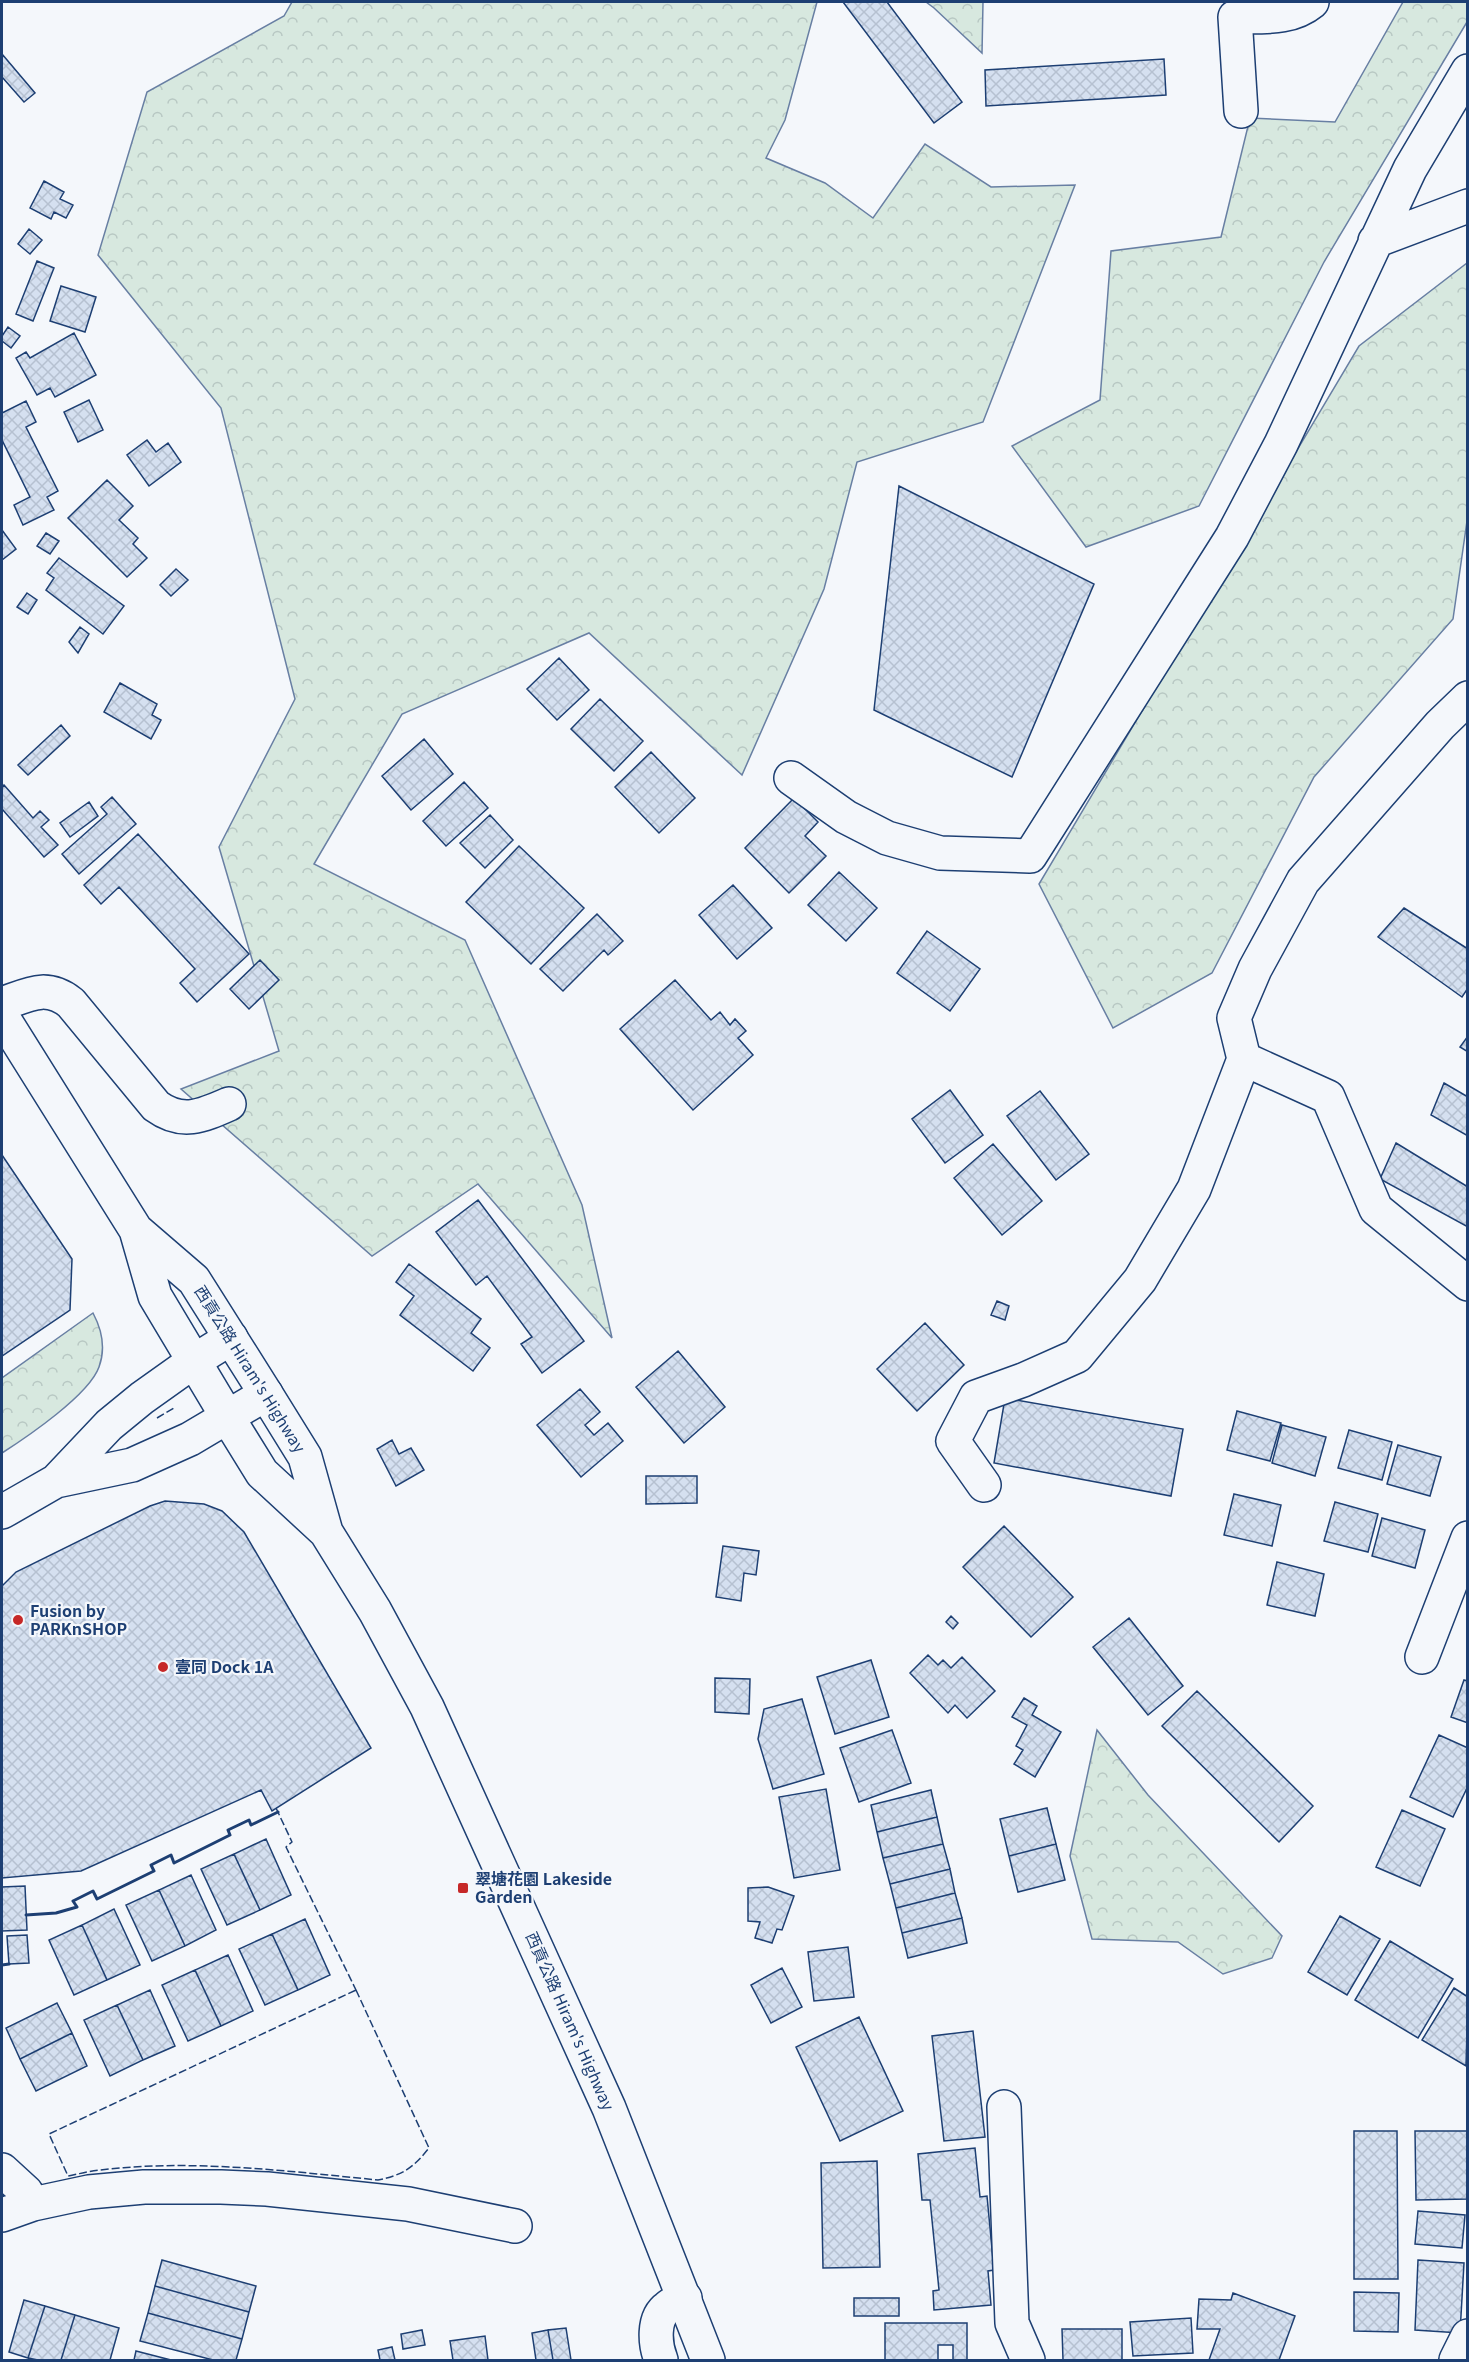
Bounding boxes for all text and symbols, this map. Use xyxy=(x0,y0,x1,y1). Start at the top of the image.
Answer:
street label: 西貢公路 Hiram's Highway xyxy=(190,1280,313,1457)
place label: Fusion by PARKnSHOP xyxy=(30,1598,127,1640)
marker: Fusion by PARKnSHOP xyxy=(11,1613,25,1627)
place label: 壹同 Dock 1A xyxy=(175,1654,274,1678)
marker: 壹同 Dock 1A xyxy=(156,1660,170,1674)
place label: 翠塘花園 Lakeside Garden xyxy=(475,1866,612,1908)
marker: 翠塘花園 Lakeside Garden xyxy=(456,1881,470,1895)
street label: 西貢公路 Hiram's Highway xyxy=(521,1928,621,2114)

